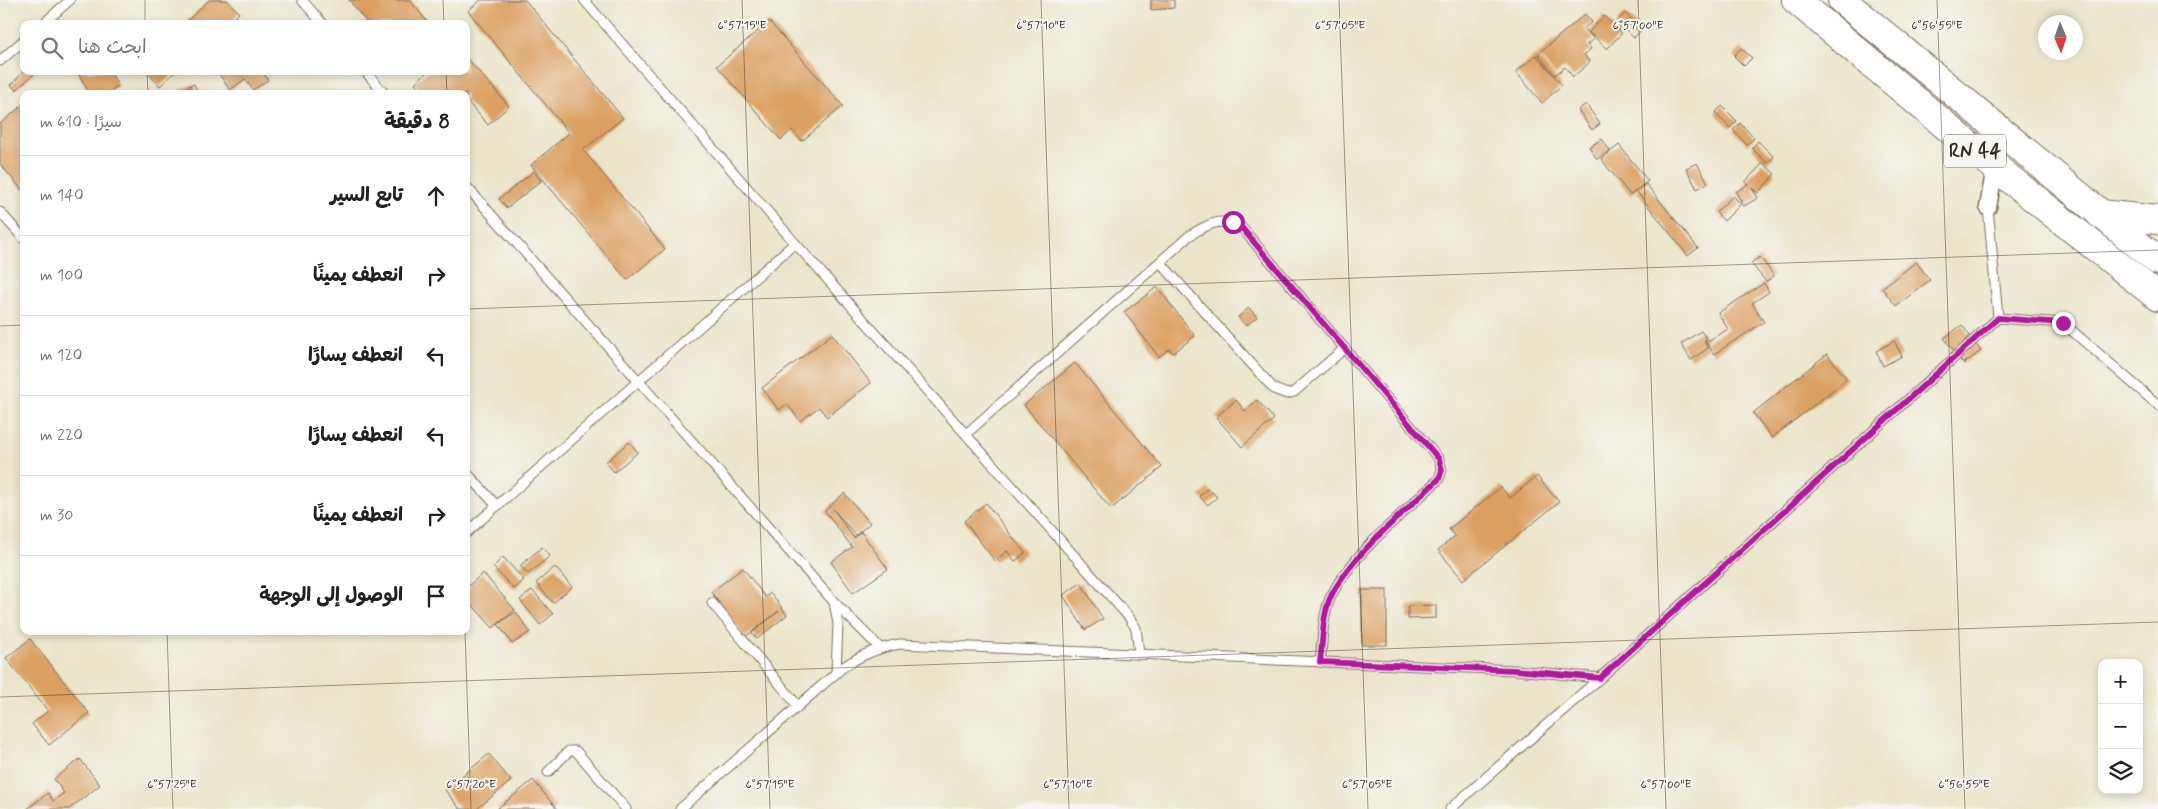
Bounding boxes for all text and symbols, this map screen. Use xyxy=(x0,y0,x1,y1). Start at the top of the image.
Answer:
north arrow xyxy=(2038,15,2083,60)
text: 6°57'15"E xyxy=(717,18,767,34)
text: 6°57'10"E xyxy=(1016,18,1066,34)
text: 6°57'05"E xyxy=(1315,18,1365,34)
text: 6°57'00"E xyxy=(1613,18,1663,34)
text: 6°56'55"E xyxy=(1911,18,1963,34)
search box xyxy=(20,20,470,75)
icon: search xyxy=(38,34,66,62)
text: ابحث هنا xyxy=(78,35,147,60)
text: 8 دقيقة xyxy=(384,108,450,136)
text: سيرًا · 610 m xyxy=(40,112,122,133)
road number: RN 44 xyxy=(1944,134,2006,168)
icon: ahead xyxy=(422,182,450,210)
text: تابع السير xyxy=(330,183,403,208)
text: 140 m xyxy=(40,185,84,206)
route start xyxy=(1222,211,1245,234)
icon: right xyxy=(422,262,450,290)
text: انعطف يمينًا xyxy=(313,263,403,288)
text: 100 m xyxy=(40,265,83,286)
route end xyxy=(2052,312,2075,335)
icon: left xyxy=(422,342,450,370)
text: انعطف يسارًا xyxy=(308,343,403,368)
text: 120 m xyxy=(40,345,82,366)
icon: left xyxy=(422,422,450,450)
text: انعطف يسارًا xyxy=(308,423,403,448)
text: 220 m xyxy=(40,425,83,446)
icon: right xyxy=(422,502,450,530)
text: انعطف يمينًا xyxy=(313,503,403,528)
text: 30 m xyxy=(40,505,73,526)
icon: arrive xyxy=(422,582,450,610)
text: الوصول إلى الوجهة xyxy=(259,583,403,608)
map controls xyxy=(2098,659,2143,794)
button: + xyxy=(2098,659,2143,704)
button: − xyxy=(2098,704,2143,749)
button: layers xyxy=(2098,749,2143,794)
text: 6°57'25"E xyxy=(147,777,197,793)
text: 6°57'20"E xyxy=(446,777,496,793)
text: 6°57'15"E xyxy=(745,777,795,793)
text: 6°57'10"E xyxy=(1043,777,1093,793)
text: 6°57'05"E xyxy=(1342,777,1392,793)
text: 6°57'00"E xyxy=(1641,777,1691,793)
text: 6°56'55"E xyxy=(1938,777,1990,793)

